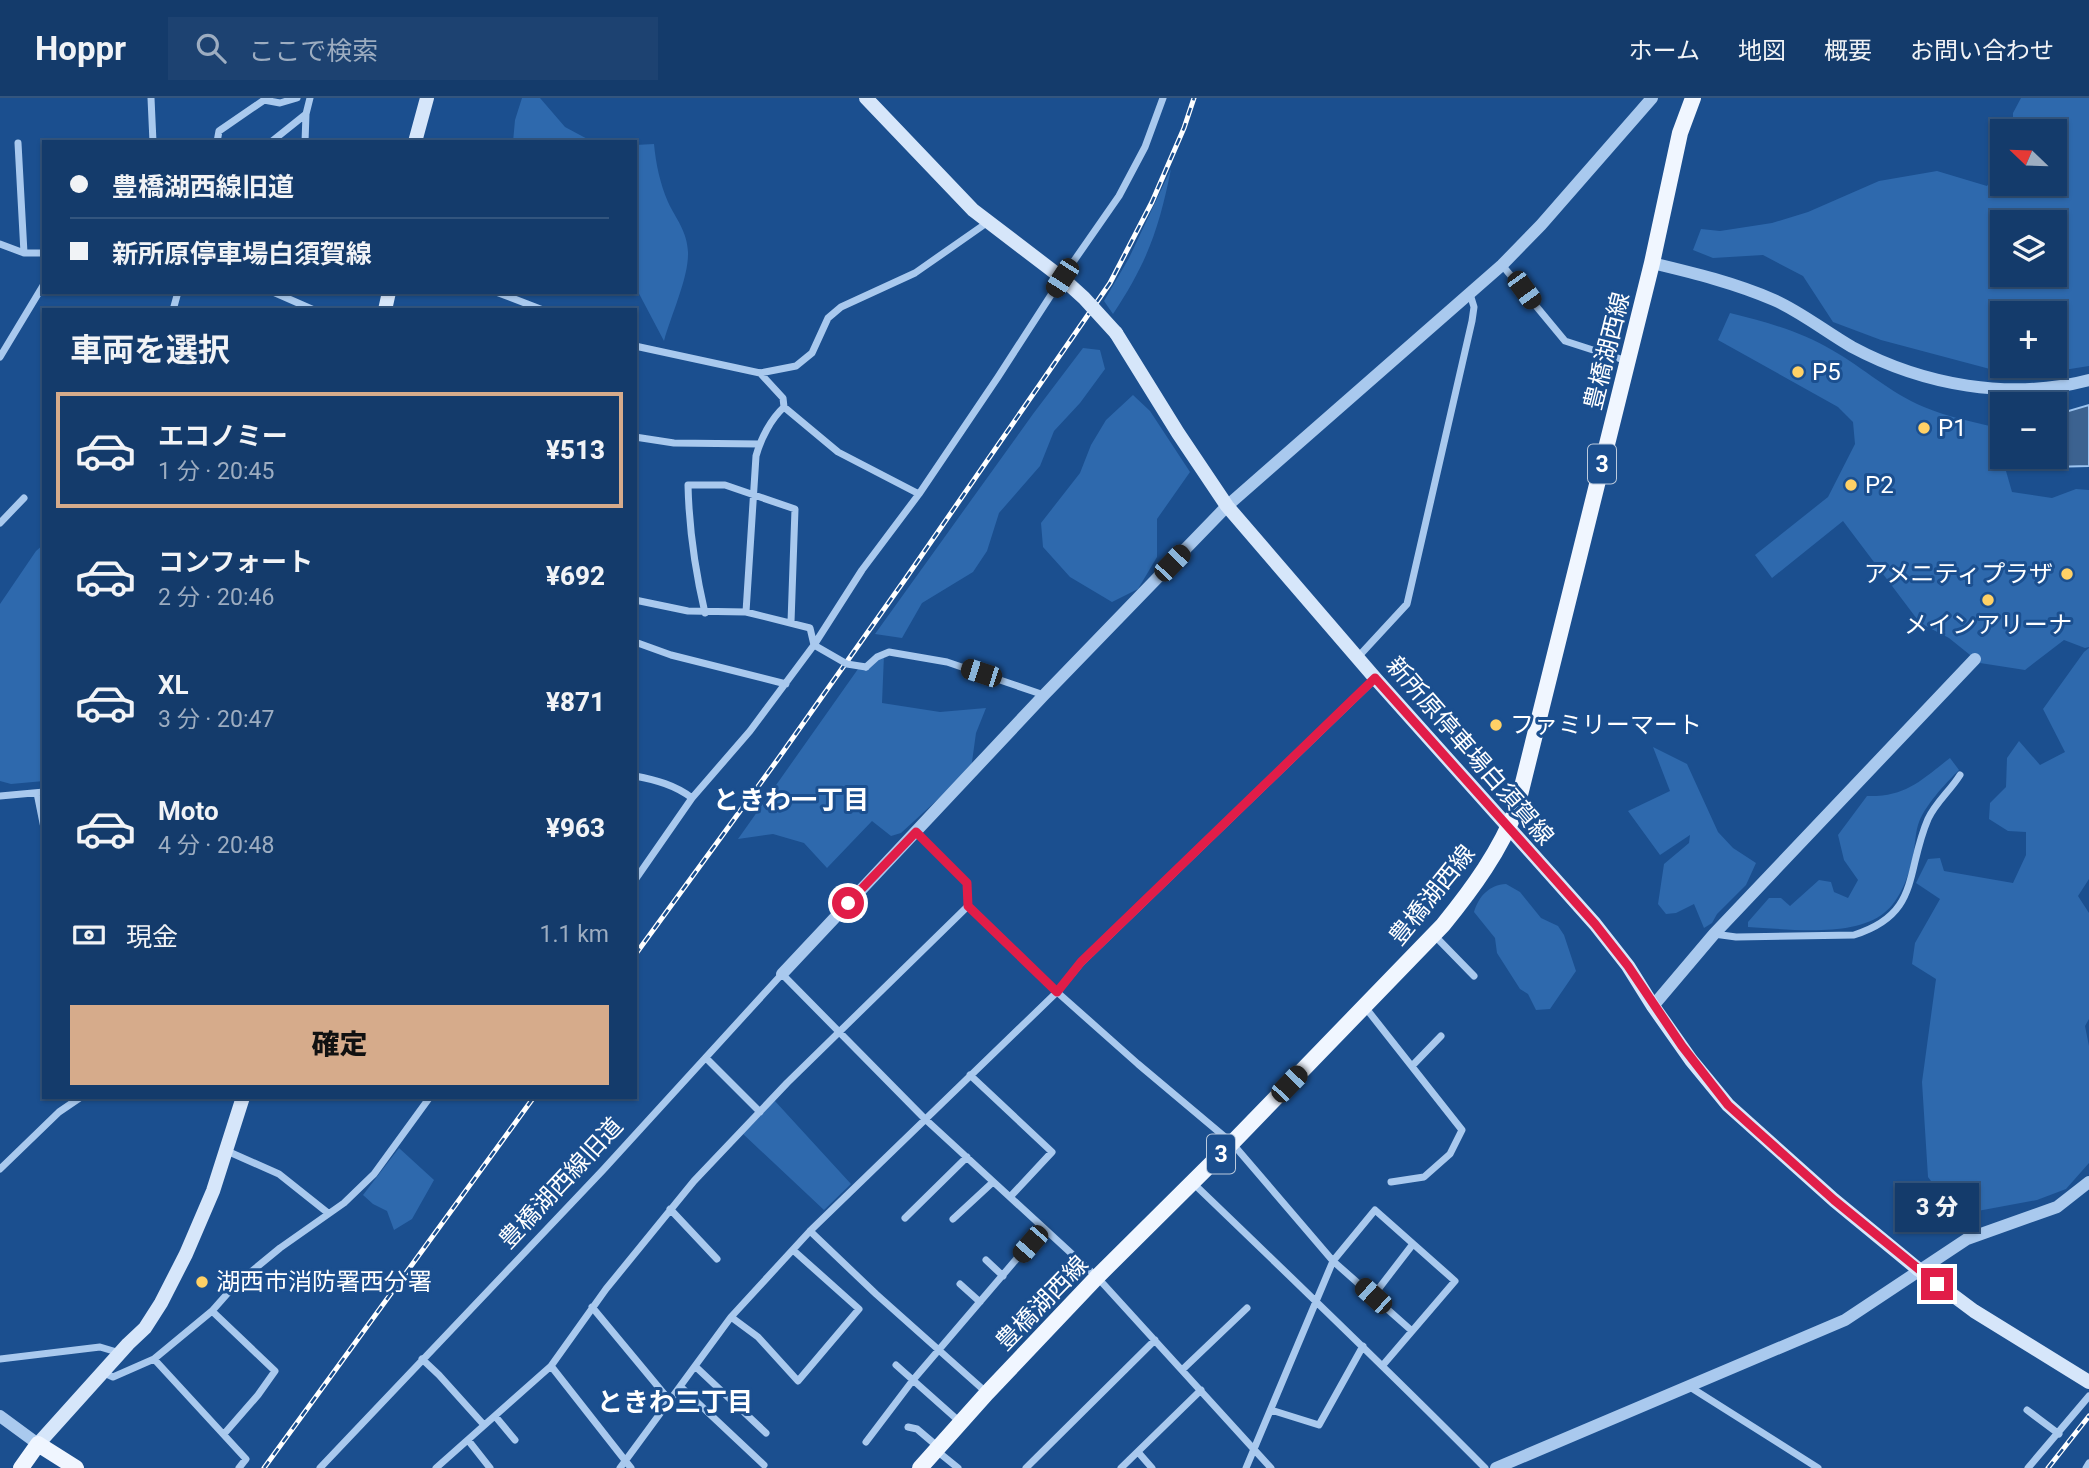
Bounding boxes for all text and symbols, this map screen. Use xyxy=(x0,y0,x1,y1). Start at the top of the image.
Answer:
search box xyxy=(168,17,658,80)
text: Hoppr xyxy=(35,29,126,68)
icon: search xyxy=(192,29,230,67)
text: ここで検索 xyxy=(248,36,378,66)
text: ホーム xyxy=(1629,37,1700,65)
text: 地図 xyxy=(1738,37,1786,65)
text: 概要 xyxy=(1824,37,1872,65)
text: お問い合わせ xyxy=(1910,37,2054,65)
north arrow xyxy=(1990,119,2067,196)
map controls xyxy=(1990,119,2067,469)
text: 豊橋湖西線旧道 xyxy=(112,172,294,202)
button: layers xyxy=(1990,210,2067,287)
text: 新所原停車場白須賀線 xyxy=(112,239,372,269)
car xyxy=(1042,255,1083,301)
car xyxy=(1504,267,1545,313)
street label: 豊橋湖西線 xyxy=(1579,289,1635,413)
button: + xyxy=(1990,301,2067,378)
text: 車両を選択 xyxy=(70,331,230,369)
place label: P5 xyxy=(1812,358,1841,386)
marker: P5 xyxy=(1790,364,1806,380)
button: − xyxy=(1990,392,2067,469)
place label: P1 xyxy=(1938,414,1967,442)
icon: car xyxy=(74,419,137,482)
marker: P1 xyxy=(1916,420,1932,436)
text: エコノミー xyxy=(158,421,288,451)
text: ¥513 xyxy=(546,435,605,465)
road number: 3 xyxy=(1588,444,1616,484)
text: 1 分 · 20:45 xyxy=(158,458,274,485)
place label: P2 xyxy=(1865,471,1894,499)
marker: P2 xyxy=(1843,477,1859,493)
car xyxy=(1150,541,1195,585)
icon: car xyxy=(74,545,137,608)
text: コンフォート xyxy=(158,547,313,577)
place label: アメニティプラザ xyxy=(1864,560,2053,588)
text: ¥692 xyxy=(546,561,605,591)
marker: アメニティプラザ xyxy=(2059,566,2075,582)
text: 2 分 · 20:46 xyxy=(158,584,274,611)
marker: メインアリーナ xyxy=(1980,592,1996,608)
place label: メインアリーナ xyxy=(1904,611,2072,639)
street label: 新所原停車場白須賀線 xyxy=(1381,651,1559,851)
car xyxy=(958,657,1005,689)
text: XL xyxy=(158,670,189,700)
icon: car xyxy=(74,671,137,734)
text: ¥871 xyxy=(546,687,605,717)
text: 3 分 · 20:47 xyxy=(158,706,274,733)
place label: ファミリーマート xyxy=(1510,711,1702,739)
marker: ファミリーマート xyxy=(1488,717,1504,733)
district label: ときわ一丁目 xyxy=(713,785,869,815)
text: Moto xyxy=(158,796,219,826)
icon: car xyxy=(74,797,137,860)
text: ¥963 xyxy=(546,813,605,843)
text: 4 分 · 20:48 xyxy=(158,832,274,859)
street label: 豊橋湖西線 xyxy=(1383,840,1481,950)
route start xyxy=(832,887,864,919)
icon: cash xyxy=(70,916,108,954)
text: 1.1 km xyxy=(540,921,609,948)
text: 現金 xyxy=(126,922,178,952)
button: 確定 xyxy=(70,1005,609,1085)
car xyxy=(1267,1062,1312,1106)
street label: 豊橋湖西線旧道 xyxy=(493,1112,629,1254)
road number: 3 xyxy=(1207,1134,1235,1174)
callout: 3 分 xyxy=(1895,1182,1979,1232)
text: 3 分 xyxy=(1916,1194,1958,1221)
car xyxy=(1009,1221,1052,1267)
street label: 豊橋湖西線 xyxy=(990,1250,1094,1356)
place label: 湖西市消防署西分署 xyxy=(216,1268,432,1296)
route end xyxy=(1921,1268,1953,1300)
marker: 湖西市消防署西分署 xyxy=(194,1274,210,1290)
car xyxy=(1351,1274,1396,1318)
district label: ときわ三丁目 xyxy=(597,1387,753,1417)

